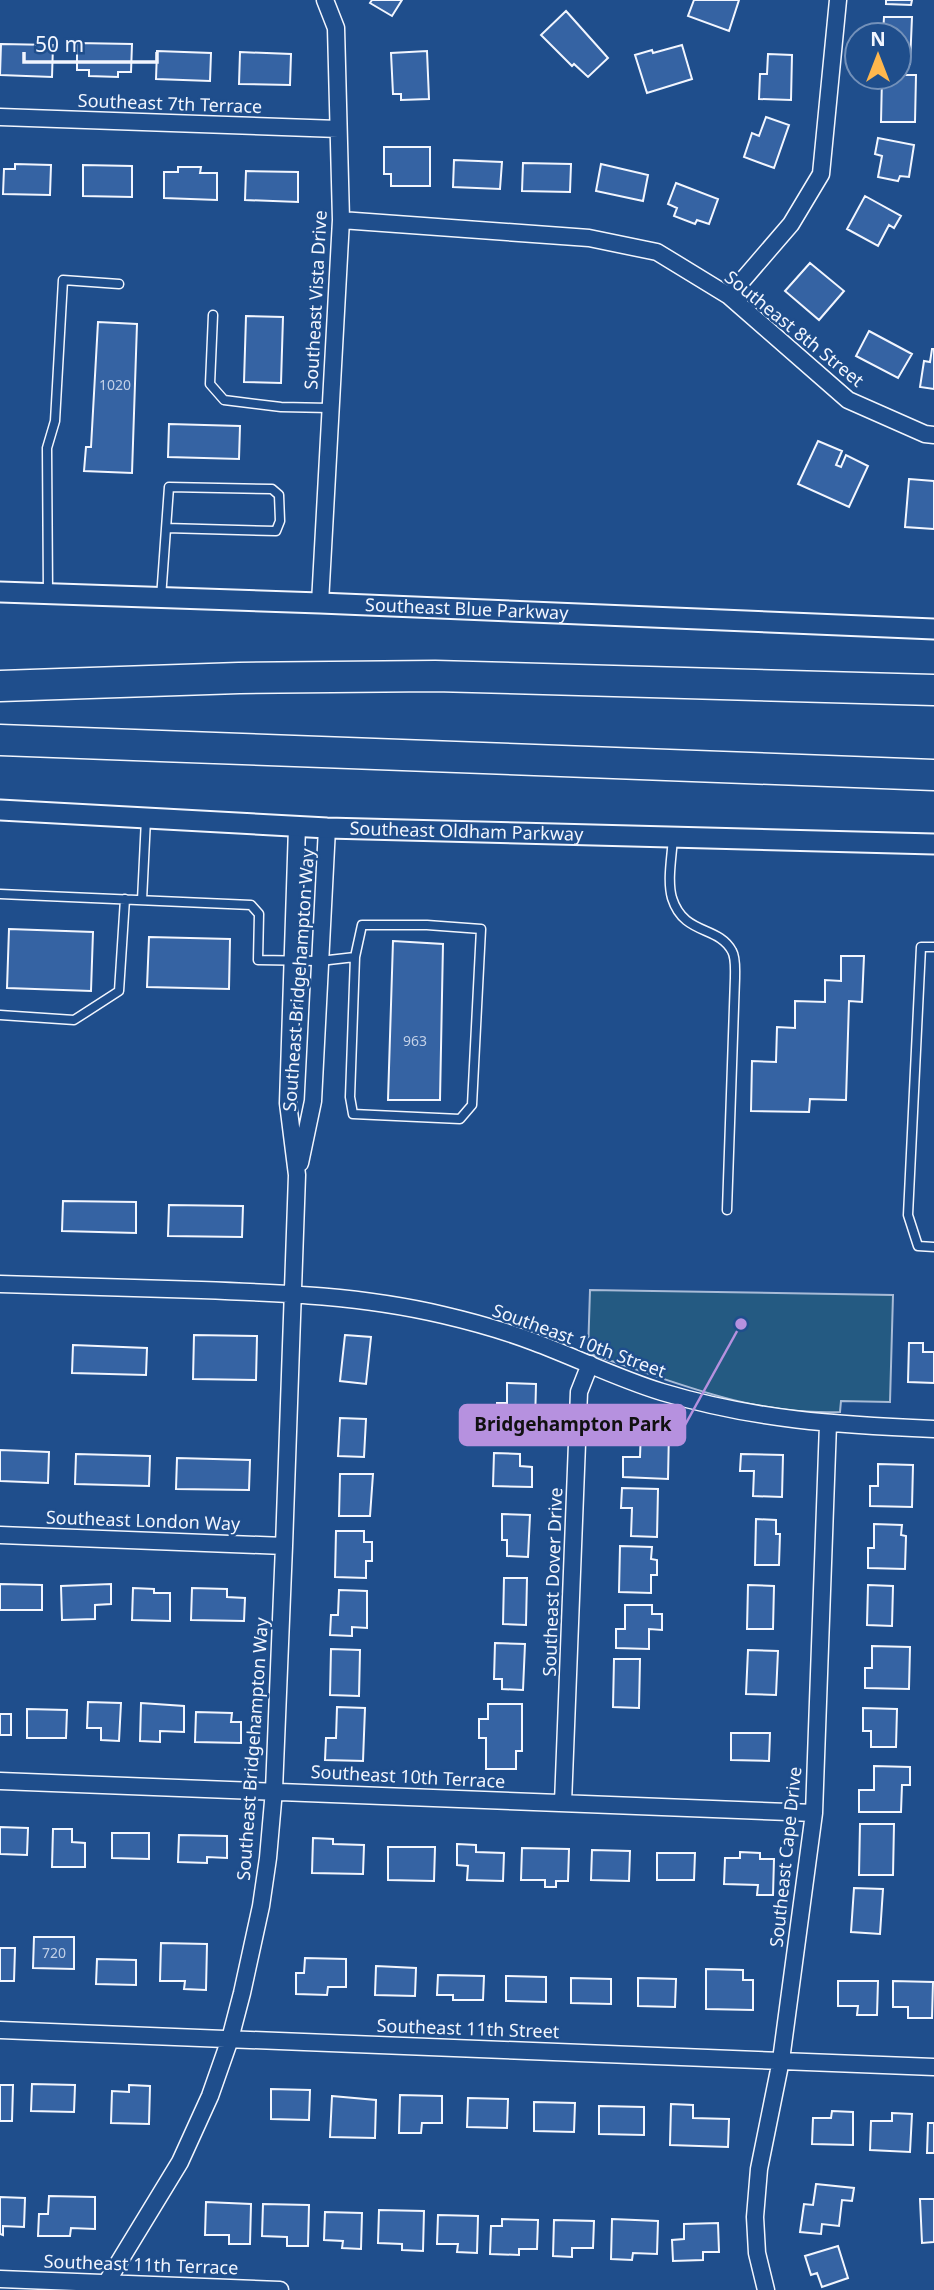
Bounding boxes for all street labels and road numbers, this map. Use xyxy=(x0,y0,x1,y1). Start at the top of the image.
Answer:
street label: Southeast 7th Terrace xyxy=(77,88,263,118)
street label: Southeast Vista Drive xyxy=(298,210,332,390)
street label: Southeast 8th Street xyxy=(720,265,870,392)
street label: Southeast Blue Parkway xyxy=(365,592,570,625)
street label: Southeast Oldham Parkway xyxy=(349,816,584,846)
street label: Southeast Bridgehampton Way xyxy=(277,847,319,1112)
street label: Southeast 10th Street xyxy=(489,1298,670,1383)
street label: Southeast Dover Drive xyxy=(537,1487,567,1677)
street label: Southeast London Way xyxy=(45,1505,241,1535)
street label: Southeast Bridgehampton Way xyxy=(231,1616,273,1881)
street label: Southeast 10th Terrace xyxy=(310,1759,506,1793)
street label: Southeast Cape Drive xyxy=(764,1765,806,1948)
street label: Southeast 11th Street xyxy=(376,2013,560,2043)
street label: Southeast 11th Terrace xyxy=(43,2249,239,2279)

